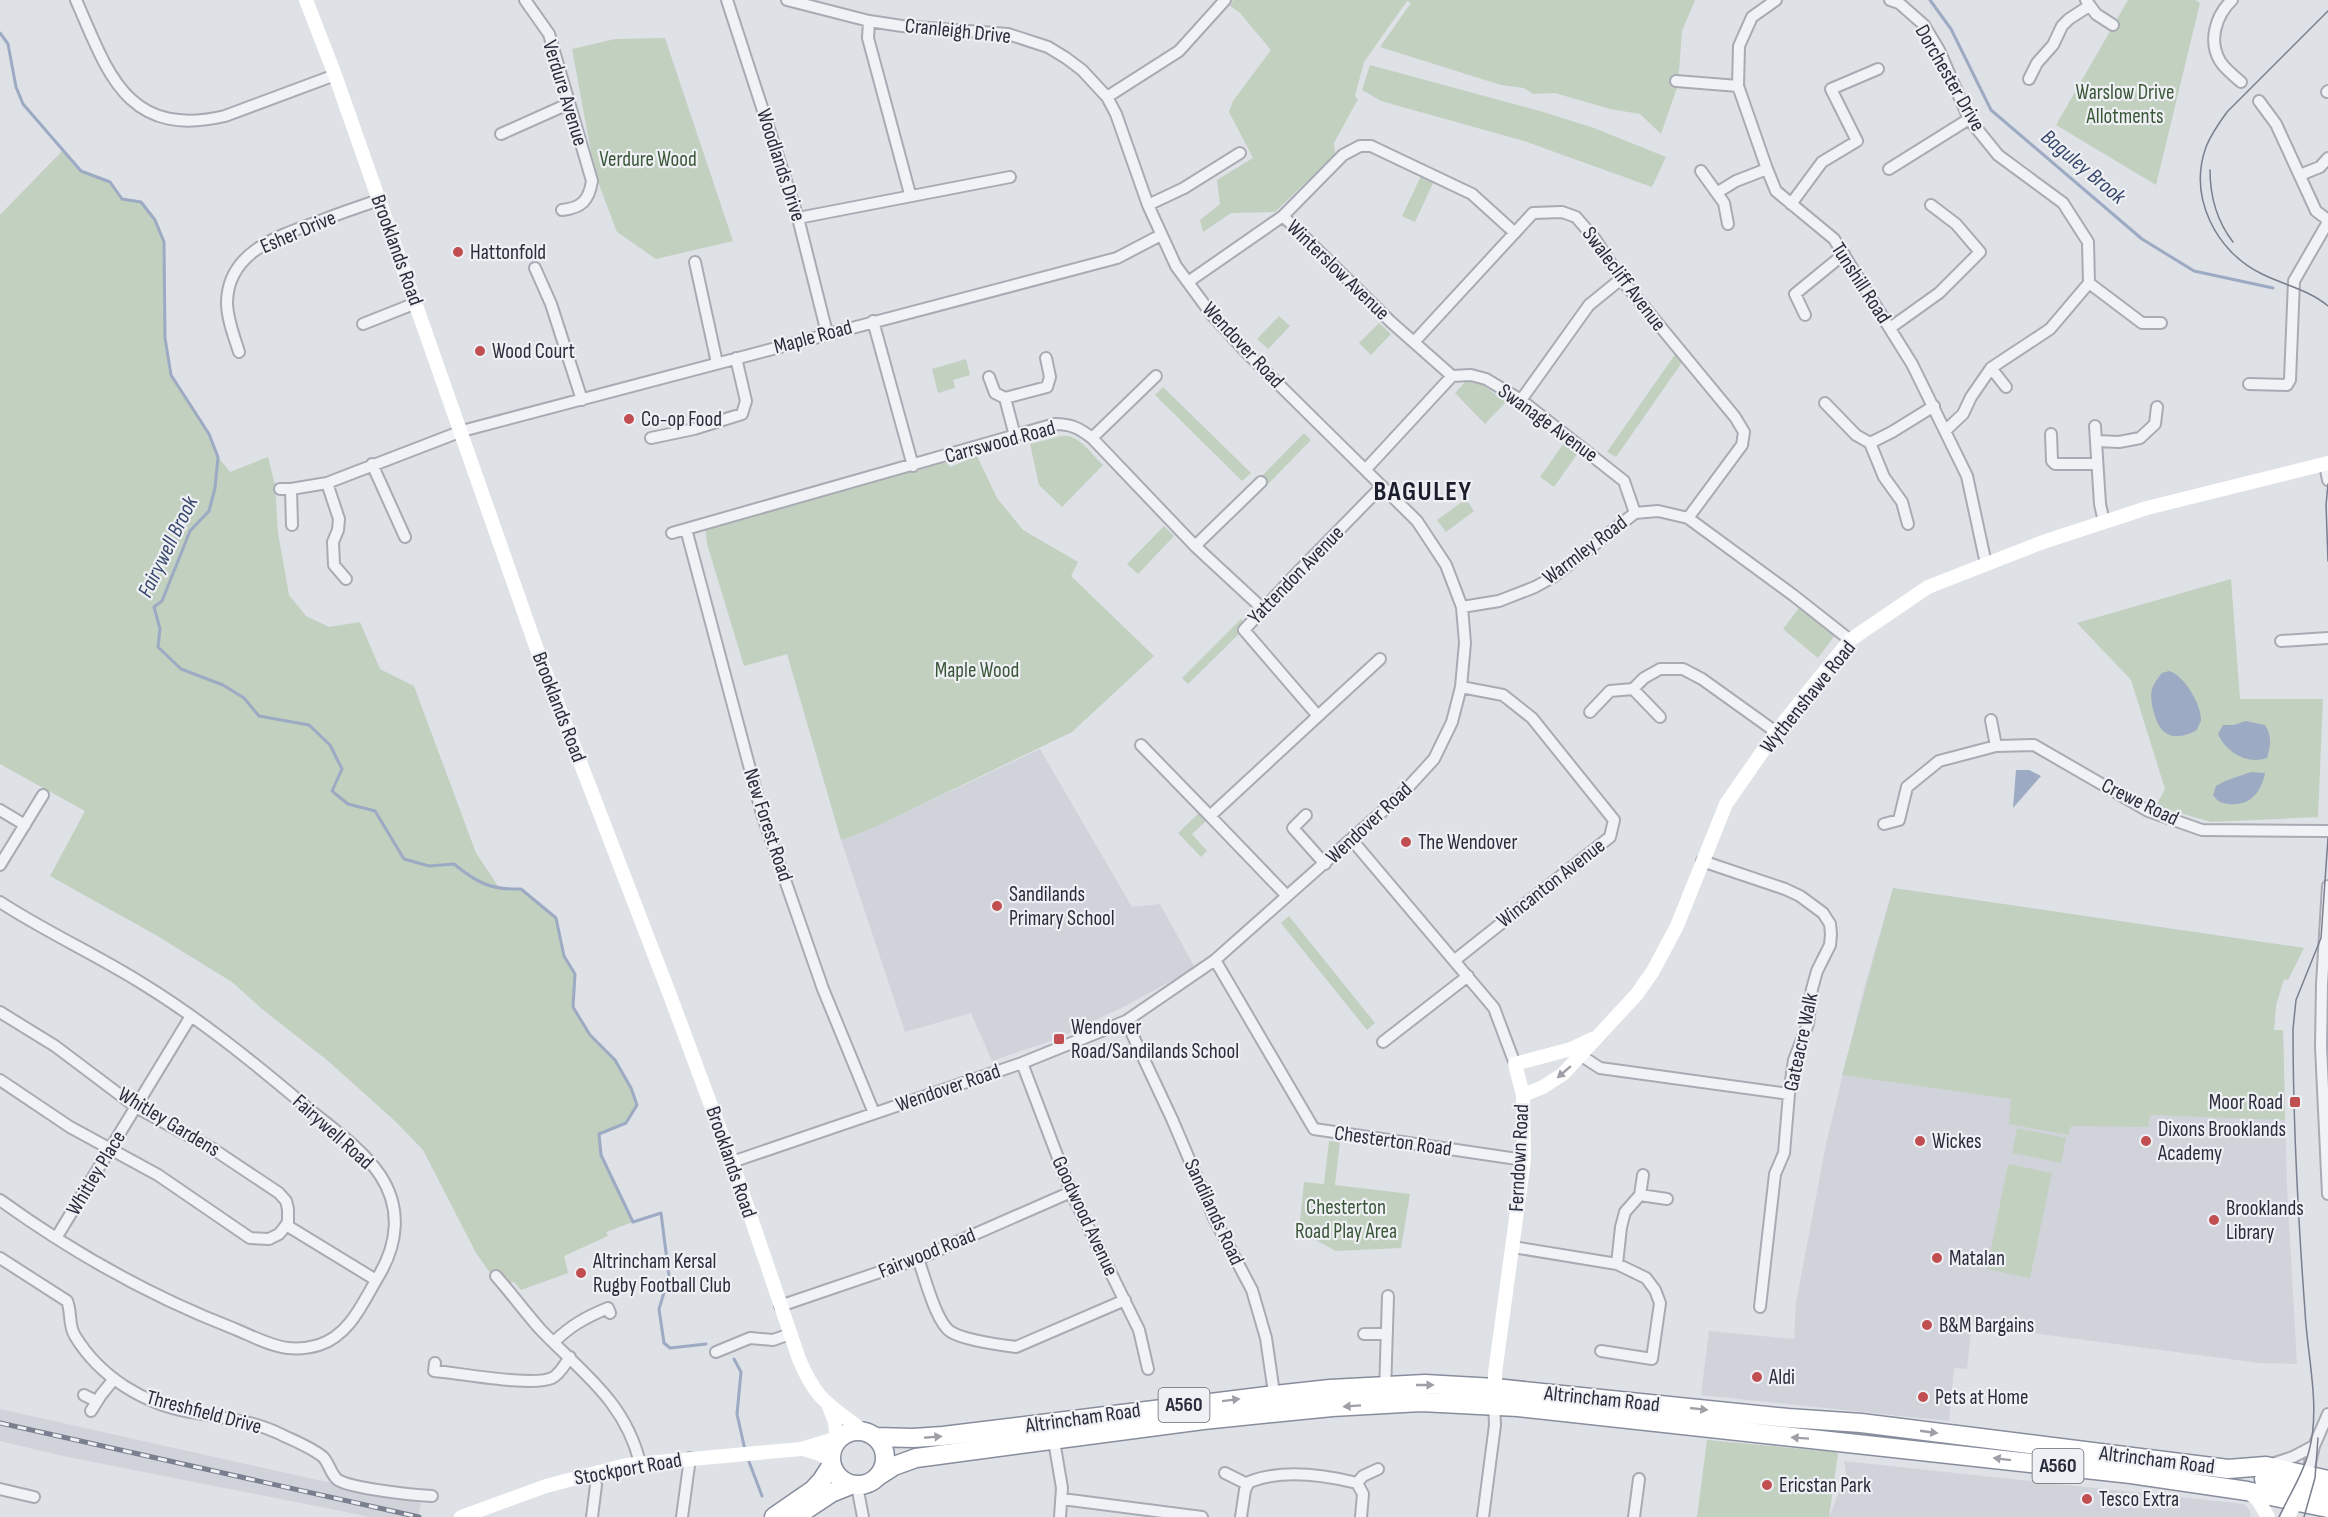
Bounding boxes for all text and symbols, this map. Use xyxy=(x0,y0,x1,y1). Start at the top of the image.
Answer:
street label: Cranleigh Drive xyxy=(904,13,1012,49)
street label: Dorchester Drive xyxy=(1909,20,1991,136)
street label: Verdure Avenue xyxy=(537,37,593,149)
park label: Warslow Drive Allotments xyxy=(2076,80,2174,129)
street label: Woodlands Drive xyxy=(751,106,811,224)
water label: Baguley Brook xyxy=(2035,124,2131,211)
park label: Verdure Wood xyxy=(599,147,697,172)
street label: Brooklands Road xyxy=(365,191,429,309)
street label: Esher Drive xyxy=(256,205,340,259)
street label: Winterslow Avenue xyxy=(1281,215,1395,325)
street label: Swalecliff Avenue xyxy=(1577,222,1671,336)
street label: Tunshill Road xyxy=(1826,238,1896,328)
place label: Hattonfold xyxy=(470,240,546,265)
marker: Hattonfold xyxy=(451,245,465,259)
street label: Wendover Road xyxy=(1197,297,1289,393)
street label: Maple Road xyxy=(771,315,855,359)
place label: Wood Court xyxy=(492,339,575,364)
marker: Wood Court xyxy=(473,344,487,358)
street label: Swanage Avenue xyxy=(1493,378,1603,468)
place label: Co-op Food xyxy=(641,407,722,432)
marker: Co-op Food xyxy=(622,412,636,426)
street label: Carrswood Road xyxy=(942,415,1058,469)
district label: BAGULEY xyxy=(1374,476,1472,508)
water label: Fairywell Brook xyxy=(132,491,204,602)
street label: Warmley Road xyxy=(1538,510,1632,590)
street label: Yattendon Avenue xyxy=(1243,521,1349,629)
street label: Wythenshawe Road xyxy=(1755,636,1861,758)
street label: Brooklands Road xyxy=(527,648,591,766)
park label: Maple Wood xyxy=(935,658,1019,683)
street label: New Forest Road xyxy=(738,766,798,884)
street label: Crewe Road xyxy=(2097,773,2183,831)
street label: Wendover Road xyxy=(1321,777,1417,869)
place label: The Wendover xyxy=(1418,830,1518,855)
street label: Wincanton Avenue xyxy=(1492,833,1610,933)
marker: The Wendover xyxy=(1399,835,1413,849)
place label: Sandilands Primary School xyxy=(1009,882,1115,931)
marker: Sandilands Primary School xyxy=(990,899,1004,913)
street label: Gateacre Walk xyxy=(1778,990,1824,1094)
place label: Wendover Road/Sandilands School xyxy=(1071,1015,1239,1064)
marker: Wendover Road/Sandilands School xyxy=(1052,1032,1066,1046)
street label: Wendover Road xyxy=(892,1058,1004,1118)
one-way arrow xyxy=(1557,1065,1572,1078)
street label: Whitley Gardens xyxy=(113,1082,225,1162)
street label: Fairywell Road xyxy=(287,1089,379,1175)
place label: Moor Road xyxy=(2209,1090,2283,1115)
marker: Moor Road xyxy=(2288,1095,2302,1109)
street label: Brooklands Road xyxy=(700,1103,762,1221)
street label: Ferndown Road xyxy=(1504,1104,1534,1212)
place label: Dixons Brooklands Academy xyxy=(2157,1117,2286,1166)
street label: Chesterton Road xyxy=(1333,1120,1453,1162)
street label: Whitley Place xyxy=(61,1126,131,1220)
place label: Wickes xyxy=(1932,1129,1982,1154)
marker: Wickes xyxy=(1913,1134,1927,1148)
marker: Dixons Brooklands Academy xyxy=(2139,1134,2153,1148)
street label: Goodwood Avenue xyxy=(1046,1152,1124,1280)
street label: Sandilands Road xyxy=(1179,1155,1249,1269)
park label: Chesterton Road Play Area xyxy=(1295,1195,1397,1244)
place label: Brooklands Library xyxy=(2226,1196,2304,1245)
marker: Brooklands Library xyxy=(2207,1213,2221,1227)
street label: Fairwood Road xyxy=(875,1222,979,1284)
place label: Matalan xyxy=(1949,1246,2005,1271)
place label: Altrincham Kersal Rugby Football Club xyxy=(592,1249,731,1298)
marker: Matalan xyxy=(1930,1251,1944,1265)
marker: Altrincham Kersal Rugby Football Club xyxy=(574,1266,588,1280)
place label: B&M Bargains xyxy=(1939,1313,2034,1338)
marker: B&M Bargains xyxy=(1920,1318,1934,1332)
place label: Aldi xyxy=(1768,1365,1795,1390)
marker: Aldi xyxy=(1750,1370,1764,1384)
one-way arrow xyxy=(1416,1380,1435,1389)
street label: Altrincham Road xyxy=(1542,1380,1661,1417)
street label: Threshfield Drive xyxy=(144,1385,264,1439)
place label: Pets at Home xyxy=(1935,1385,2029,1410)
road number: A560 xyxy=(1158,1388,1210,1422)
marker: Pets at Home xyxy=(1916,1390,1930,1404)
one-way arrow xyxy=(1221,1395,1240,1405)
street label: Altrincham Road xyxy=(1023,1398,1142,1439)
one-way arrow xyxy=(1342,1401,1361,1410)
one-way arrow xyxy=(1689,1405,1708,1414)
one-way arrow xyxy=(1920,1427,1939,1436)
one-way arrow xyxy=(924,1432,943,1442)
one-way arrow xyxy=(1791,1434,1810,1443)
street label: Altrincham Road xyxy=(2097,1440,2216,1479)
street label: Stockport Road xyxy=(572,1447,684,1491)
road number: A560 xyxy=(2032,1449,2084,1483)
one-way arrow xyxy=(1992,1455,2011,1464)
place label: Ericstan Park xyxy=(1779,1473,1871,1498)
marker: Ericstan Park xyxy=(1760,1478,1774,1492)
place label: Tesco Extra xyxy=(2099,1487,2179,1512)
marker: Tesco Extra xyxy=(2080,1492,2094,1506)

